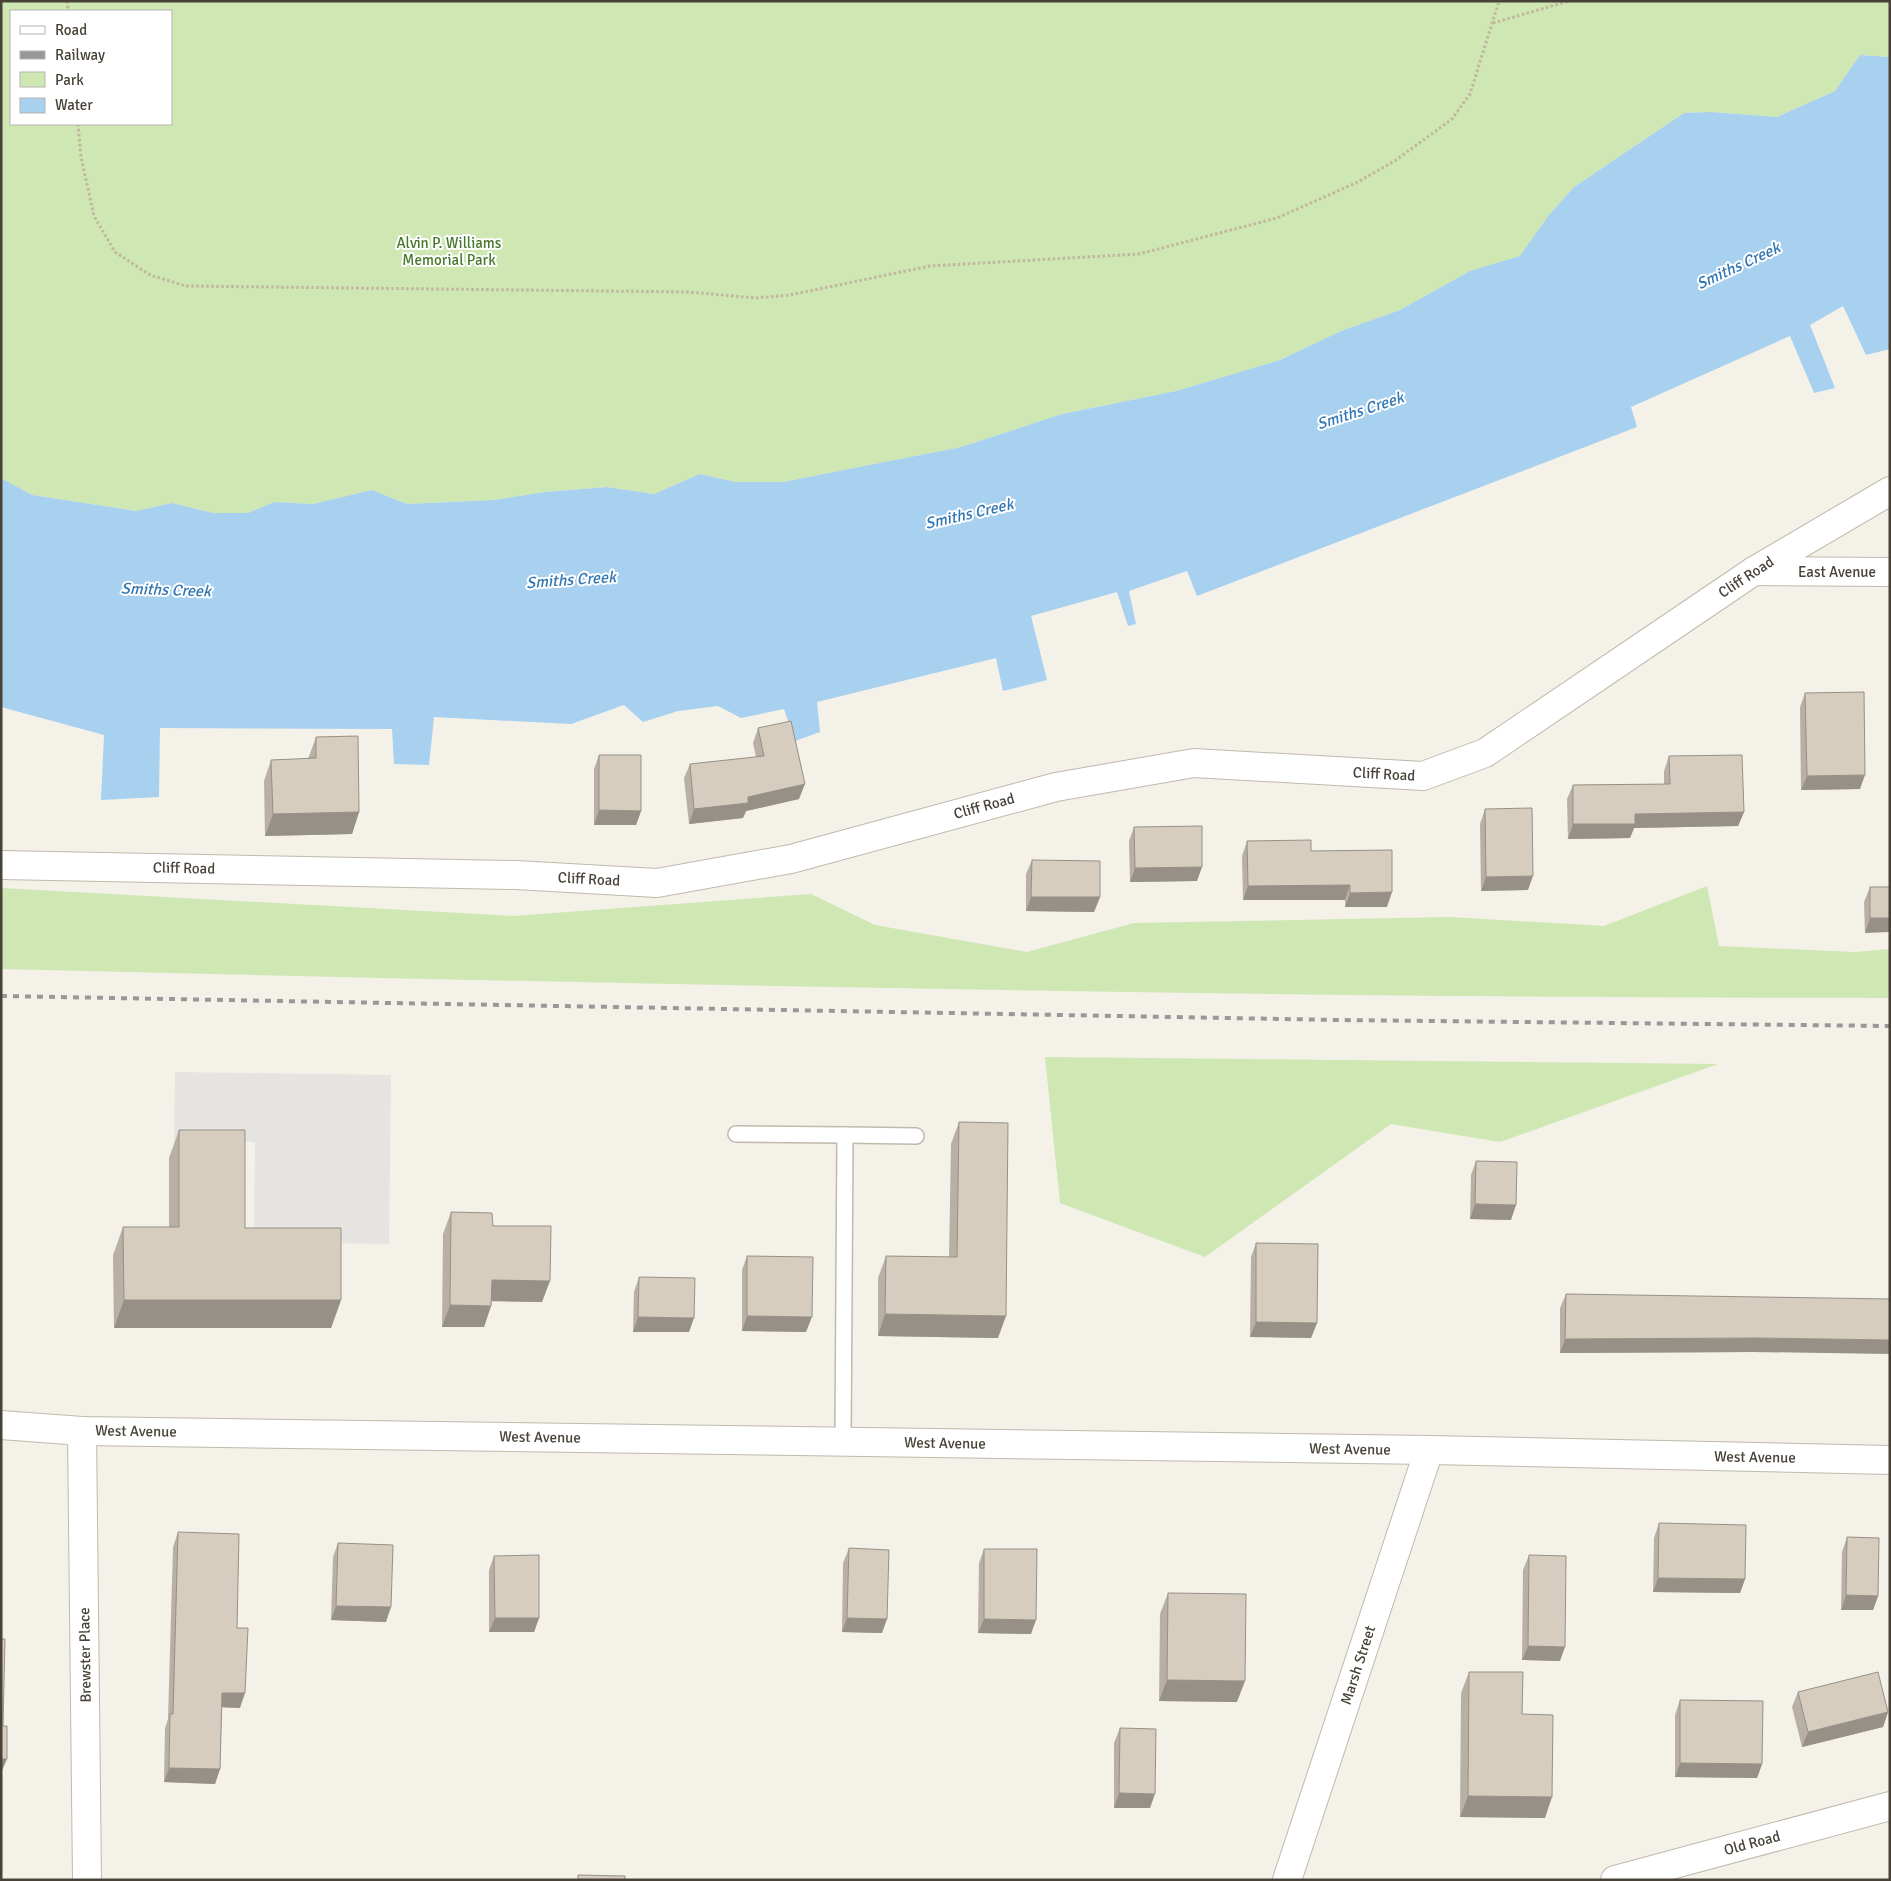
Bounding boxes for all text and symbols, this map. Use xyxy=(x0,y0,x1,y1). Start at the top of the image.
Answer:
legend xyxy=(10,10,172,125)
text: Road xyxy=(55,21,87,39)
text: Railway xyxy=(55,46,105,64)
text: Park xyxy=(55,71,84,89)
text: Water xyxy=(55,96,93,114)
park label: Alvin P. Williams Memorial Park xyxy=(397,234,502,269)
water label: Smiths Creek xyxy=(1693,237,1785,294)
water label: Smiths Creek xyxy=(1314,387,1408,434)
water label: Smiths Creek xyxy=(923,494,1017,534)
street label: Cliff Road xyxy=(1715,552,1777,602)
street label: East Avenue xyxy=(1798,563,1876,581)
water label: Smiths Creek xyxy=(525,567,619,593)
water label: Smiths Creek xyxy=(121,578,213,602)
street label: Cliff Road xyxy=(1352,763,1416,785)
street label: Cliff Road xyxy=(952,789,1017,823)
street label: Cliff Road xyxy=(153,858,215,878)
street label: Cliff Road xyxy=(557,868,621,890)
street label: West Avenue xyxy=(95,1421,177,1441)
street label: West Avenue xyxy=(499,1427,581,1447)
street label: West Avenue xyxy=(904,1433,986,1453)
street label: West Avenue xyxy=(1309,1439,1391,1459)
street label: West Avenue xyxy=(1714,1447,1796,1467)
street label: Brewster Place xyxy=(75,1607,95,1703)
street label: Marsh Street xyxy=(1337,1623,1379,1707)
street label: Old Road xyxy=(1722,1827,1782,1859)

